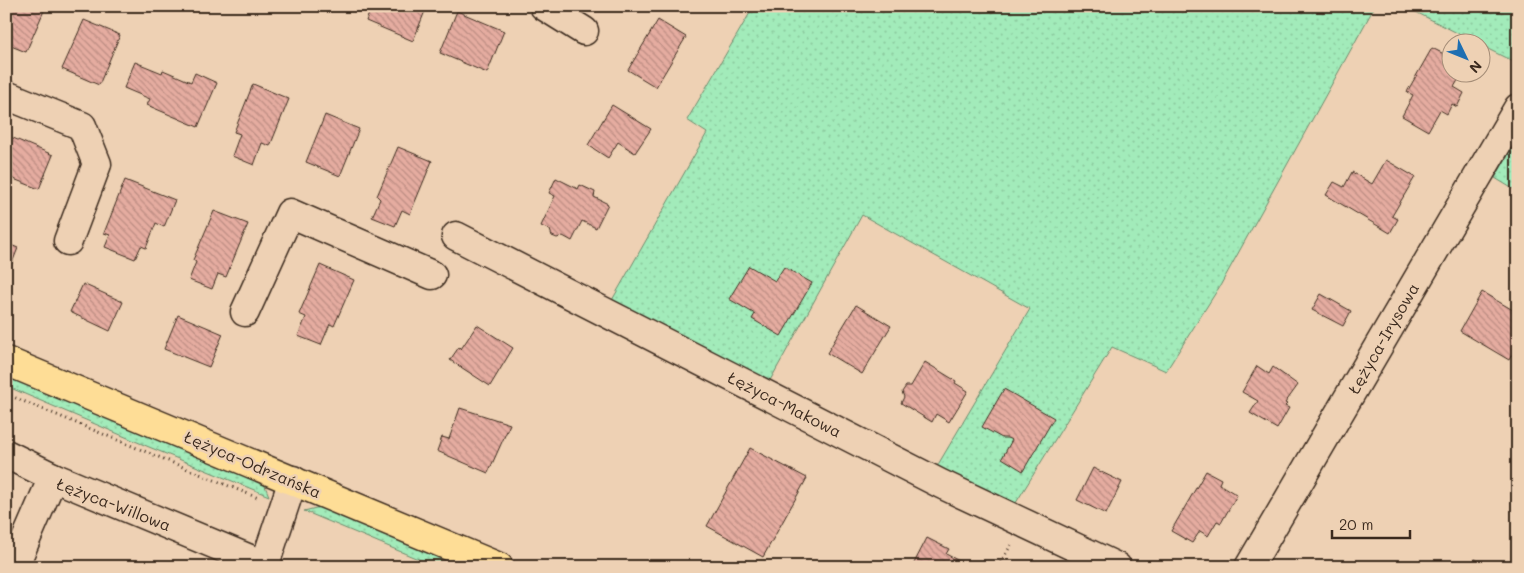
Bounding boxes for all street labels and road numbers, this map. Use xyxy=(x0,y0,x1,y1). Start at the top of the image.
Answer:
street label: Łężyca-Irysowa xyxy=(1343,279,1423,397)
street label: Łężyca-Makowa xyxy=(725,366,845,442)
street label: Łężyca-Odrzańska xyxy=(181,426,325,502)
street label: Łężyca-Willowa xyxy=(54,473,174,535)

